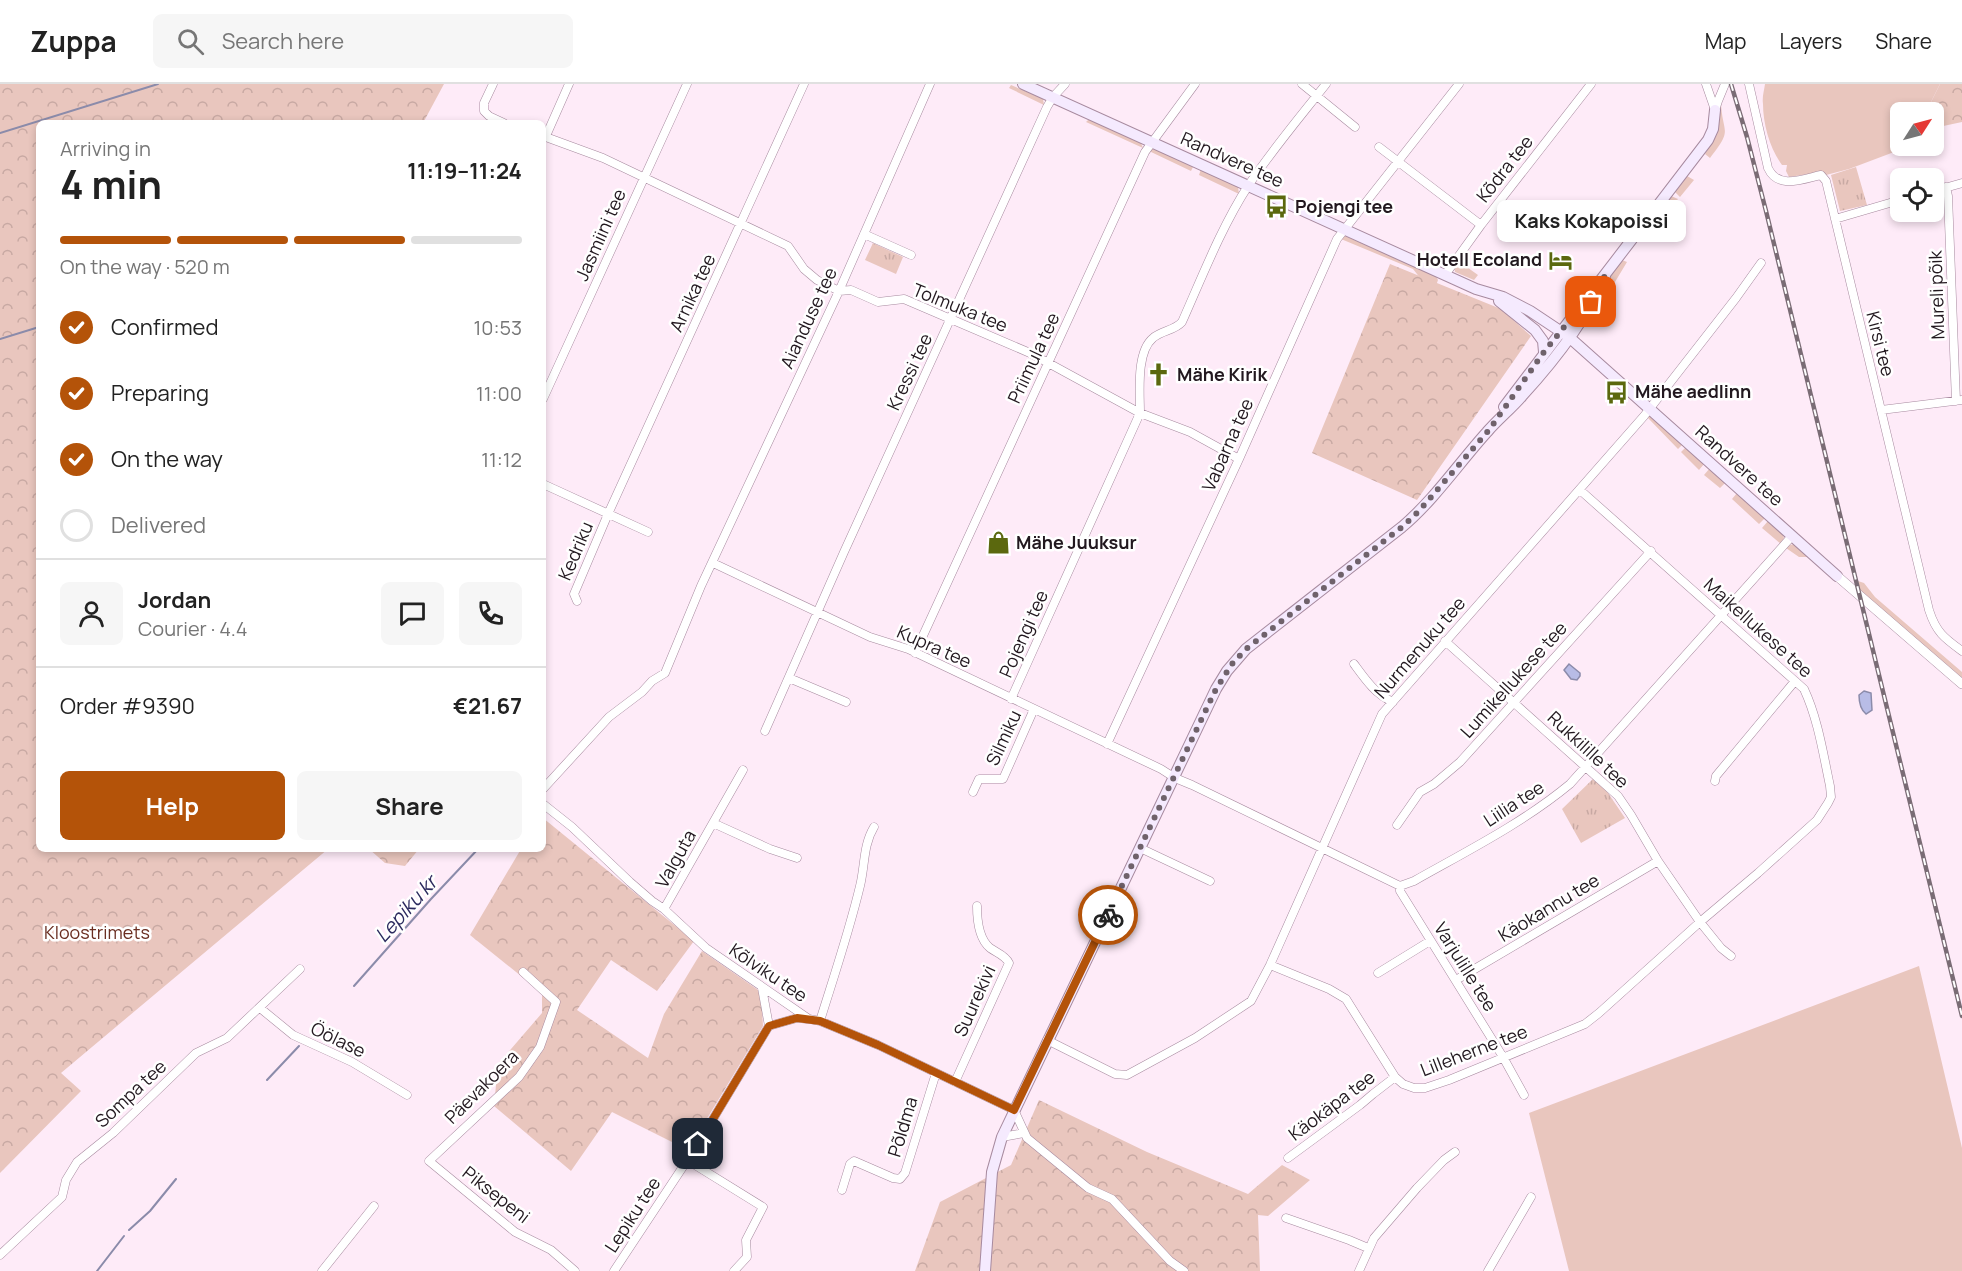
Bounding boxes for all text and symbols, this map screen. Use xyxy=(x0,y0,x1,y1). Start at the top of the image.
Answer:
search box xyxy=(153,14,573,68)
text: Zuppa xyxy=(30,22,117,60)
icon: search xyxy=(174,25,207,58)
text: Search here xyxy=(222,26,344,56)
text: Map xyxy=(1705,27,1746,55)
text: Layers xyxy=(1779,27,1842,55)
text: Share xyxy=(1875,27,1932,55)
north arrow xyxy=(1890,102,1944,156)
map controls xyxy=(1890,102,1944,222)
street label: Randvere tee xyxy=(1177,126,1288,192)
street label: Kõdra tee xyxy=(1470,130,1538,207)
text: Arriving in xyxy=(60,135,151,162)
text: 11:19–11:24 xyxy=(407,156,522,186)
text: 4 min xyxy=(60,157,162,211)
button: locate xyxy=(1890,168,1944,222)
street label: Jasmiini tee xyxy=(569,185,631,284)
bus stop icon: Pojengi tee xyxy=(1264,194,1290,220)
place label: Pojengi tee xyxy=(1295,194,1393,218)
callout: Kaks Kokapoissi xyxy=(1496,200,1686,242)
text: Kaks Kokapoissi xyxy=(1514,207,1669,234)
place label: Hotell Ecoland xyxy=(1417,247,1542,271)
hotel icon: Hotell Ecoland xyxy=(1547,247,1573,273)
street label: Mureli põik xyxy=(1922,249,1950,340)
street label: Arnika tee xyxy=(664,250,721,335)
text: On the way · 520 m xyxy=(60,253,230,280)
street label: Aianduse tee xyxy=(774,263,842,372)
pin xyxy=(1565,276,1616,327)
street label: Tolmuka tee xyxy=(909,277,1011,337)
icon: bag xyxy=(1574,285,1607,318)
street label: Priimula tee xyxy=(1002,308,1065,407)
street label: Kirsi tee xyxy=(1861,309,1901,379)
icon: check xyxy=(60,311,93,344)
text: Confirmed xyxy=(111,312,219,342)
text: 10:53 xyxy=(473,314,522,341)
street label: Kressi tee xyxy=(881,329,937,414)
church icon: Mähe Kirik xyxy=(1146,362,1172,388)
place label: Mähe Kirik xyxy=(1177,362,1268,386)
icon: check xyxy=(60,377,93,410)
text: Preparing xyxy=(111,378,209,408)
bus stop icon: Mähe aedlinn xyxy=(1604,379,1630,405)
place label: Mähe aedlinn xyxy=(1635,379,1751,403)
text: 11:00 xyxy=(476,380,522,407)
street label: Vabarna tee xyxy=(1196,394,1258,495)
street label: Randvere tee xyxy=(1691,419,1789,511)
icon: check xyxy=(60,443,93,476)
text: On the way xyxy=(111,444,223,474)
text: 11:12 xyxy=(481,446,522,473)
text: Delivered xyxy=(111,510,206,540)
street label: Kedriku xyxy=(552,518,598,584)
shop icon: Mähe Juuksur xyxy=(985,530,1011,556)
place label: Mähe Juuksur xyxy=(1016,530,1137,554)
street label: Maikellukese tee xyxy=(1699,572,1818,682)
button: person xyxy=(60,582,123,645)
button: chat xyxy=(381,582,444,645)
button: phone xyxy=(459,582,522,645)
text: Jordan xyxy=(138,585,211,615)
street label: Pojengi tee xyxy=(993,586,1053,681)
street label: Nurmenuku tee xyxy=(1368,591,1470,703)
text: Courier · 4.4 xyxy=(138,615,248,642)
street label: Lumikellukese tee xyxy=(1455,616,1572,743)
street label: Kupra tee xyxy=(893,619,975,673)
text: Order #9390 xyxy=(60,691,195,721)
text: €21.67 xyxy=(453,691,522,721)
street label: Rukkilille tee xyxy=(1543,705,1635,793)
street label: Silmiku xyxy=(980,706,1026,769)
button: Help xyxy=(60,771,285,840)
button: Share xyxy=(297,771,522,840)
street label: Liilia tee xyxy=(1479,775,1548,832)
street label: Valguta xyxy=(649,825,701,892)
water label: Lepiku kr xyxy=(368,867,445,948)
street label: Käokannu tee xyxy=(1494,868,1603,947)
courier xyxy=(1078,885,1138,945)
icon: bike xyxy=(1092,899,1125,932)
street label: Varjulille tee xyxy=(1429,917,1503,1015)
park label: Kloostrimets xyxy=(44,920,150,944)
street label: Kõlviku tee xyxy=(725,937,812,1007)
street label: Suurekivi xyxy=(948,961,1000,1040)
street label: Öölase xyxy=(307,1016,370,1063)
street label: Lilleherne tee xyxy=(1417,1019,1531,1081)
street label: Päevakoera xyxy=(439,1044,523,1128)
street label: Sompa tee xyxy=(90,1054,171,1132)
street label: Käokäpa tee xyxy=(1283,1065,1380,1146)
street label: Põldma xyxy=(882,1094,923,1160)
pin xyxy=(672,1118,723,1169)
icon: home xyxy=(681,1127,714,1160)
street label: Piksepeni xyxy=(458,1160,535,1228)
street label: Lepiku tee xyxy=(599,1172,665,1257)

